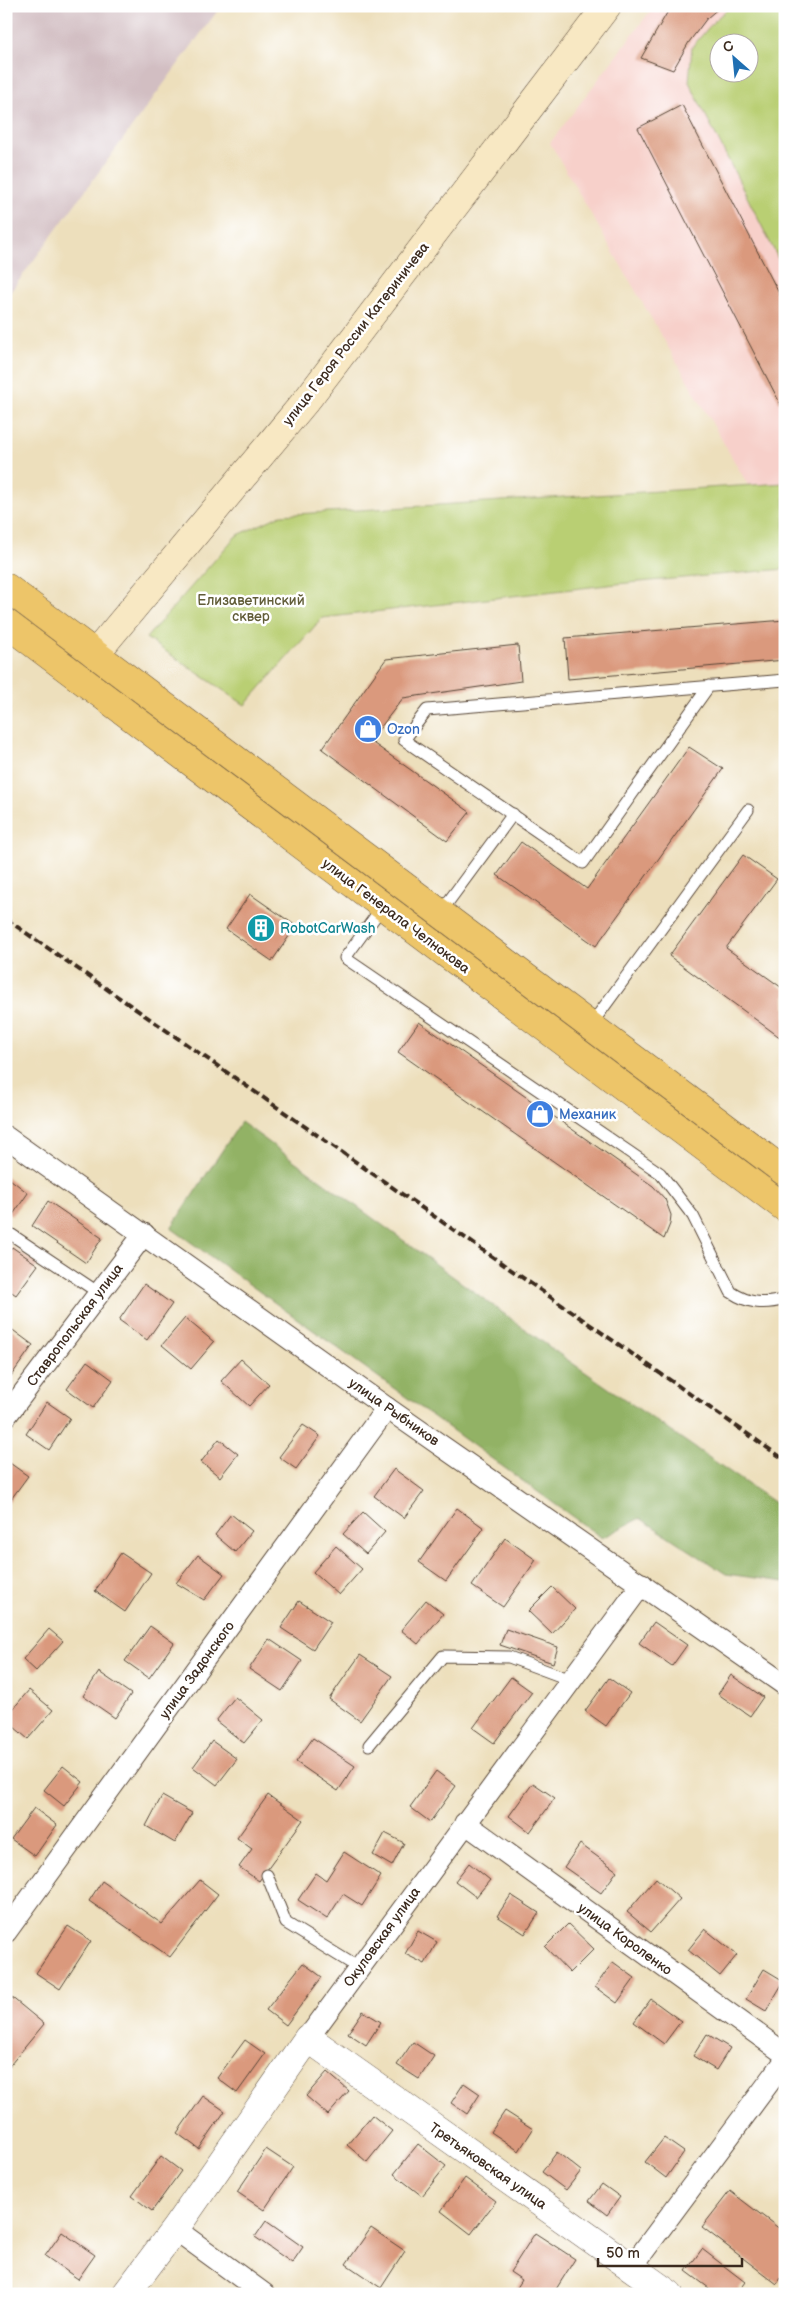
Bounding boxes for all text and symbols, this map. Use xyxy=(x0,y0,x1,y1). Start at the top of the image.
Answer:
north arrow xyxy=(708,32,758,82)
text: С xyxy=(720,37,737,57)
street label: улица Героя России Катериничева xyxy=(279,238,433,429)
park label: Елизаветинский сквер xyxy=(197,592,305,625)
shop icon: Ozon xyxy=(353,714,383,744)
place label: Ozon xyxy=(387,721,420,738)
street label: улица Генерала Челнокова xyxy=(319,855,474,977)
building icon: RobotCarWash xyxy=(246,913,276,943)
place label: RobotCarWash xyxy=(280,920,376,937)
shop icon: Механик xyxy=(525,1099,555,1129)
place label: Механик xyxy=(559,1106,617,1123)
street label: Ставропольская улица xyxy=(23,1260,127,1390)
street label: улица Рыбников xyxy=(345,1374,443,1450)
street label: улица Задонского xyxy=(156,1618,238,1722)
street label: Окуловская улица xyxy=(340,1883,424,1990)
street label: улица Короленко xyxy=(575,1899,675,1979)
street label: Третьяковская улица xyxy=(426,2119,551,2213)
scale bar xyxy=(598,2235,742,2267)
text: 50 m xyxy=(606,2244,640,2263)

